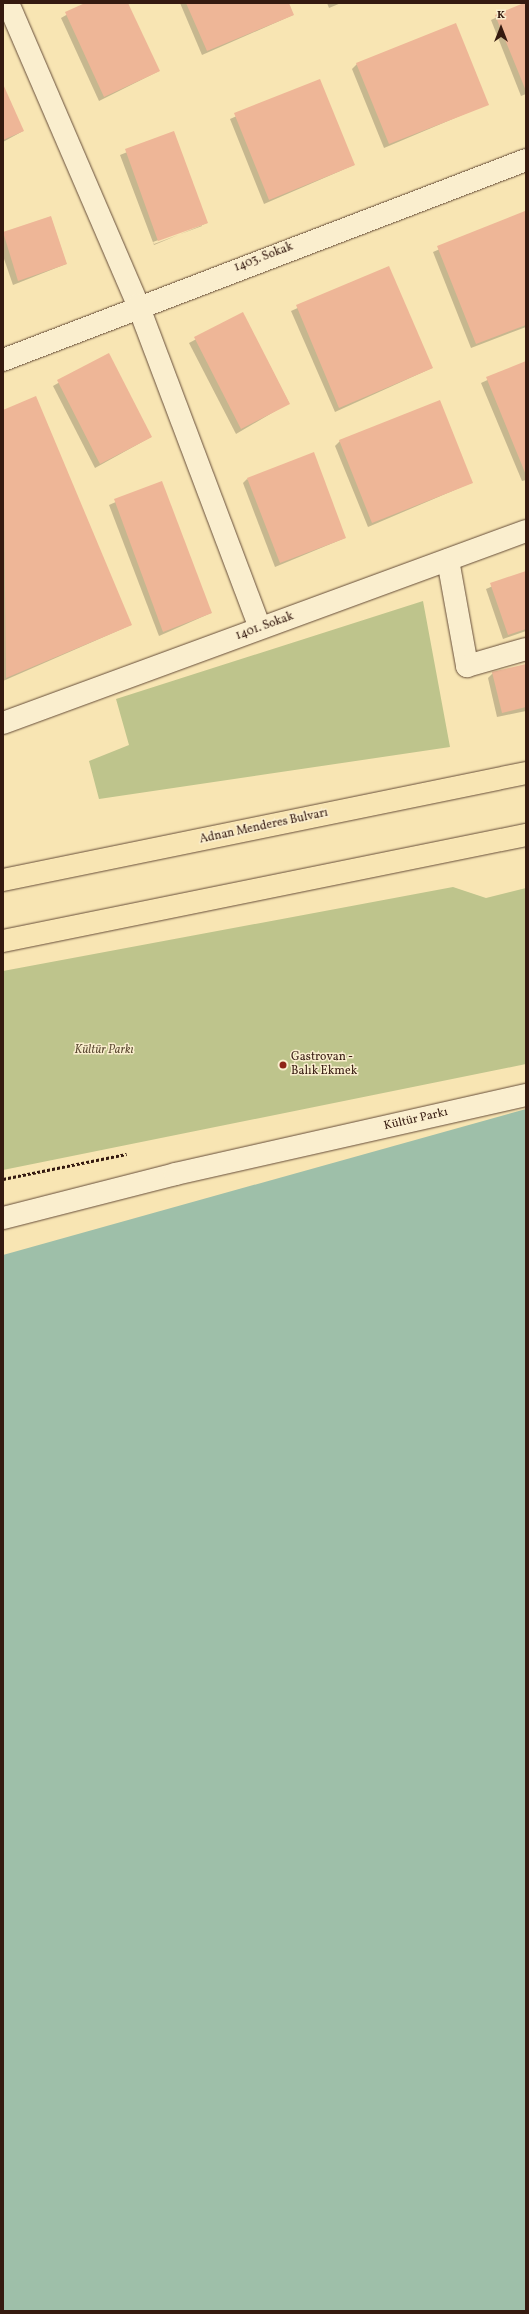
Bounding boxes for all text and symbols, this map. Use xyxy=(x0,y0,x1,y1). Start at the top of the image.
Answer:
north arrow xyxy=(481,8,521,48)
text: K xyxy=(497,8,505,23)
street label: 1403. Sokak xyxy=(233,240,295,276)
street label: 1401. Sokak xyxy=(234,610,296,644)
street label: Adnan Menderes Bulvarı xyxy=(198,806,330,848)
park label: Kültür Parkı xyxy=(75,1044,133,1058)
place label: Gastrovan - Balık Ekmek xyxy=(291,1051,357,1079)
marker: Gastrovan - Balık Ekmek xyxy=(278,1060,288,1070)
street label: Kültür Parkı xyxy=(383,1106,449,1134)

